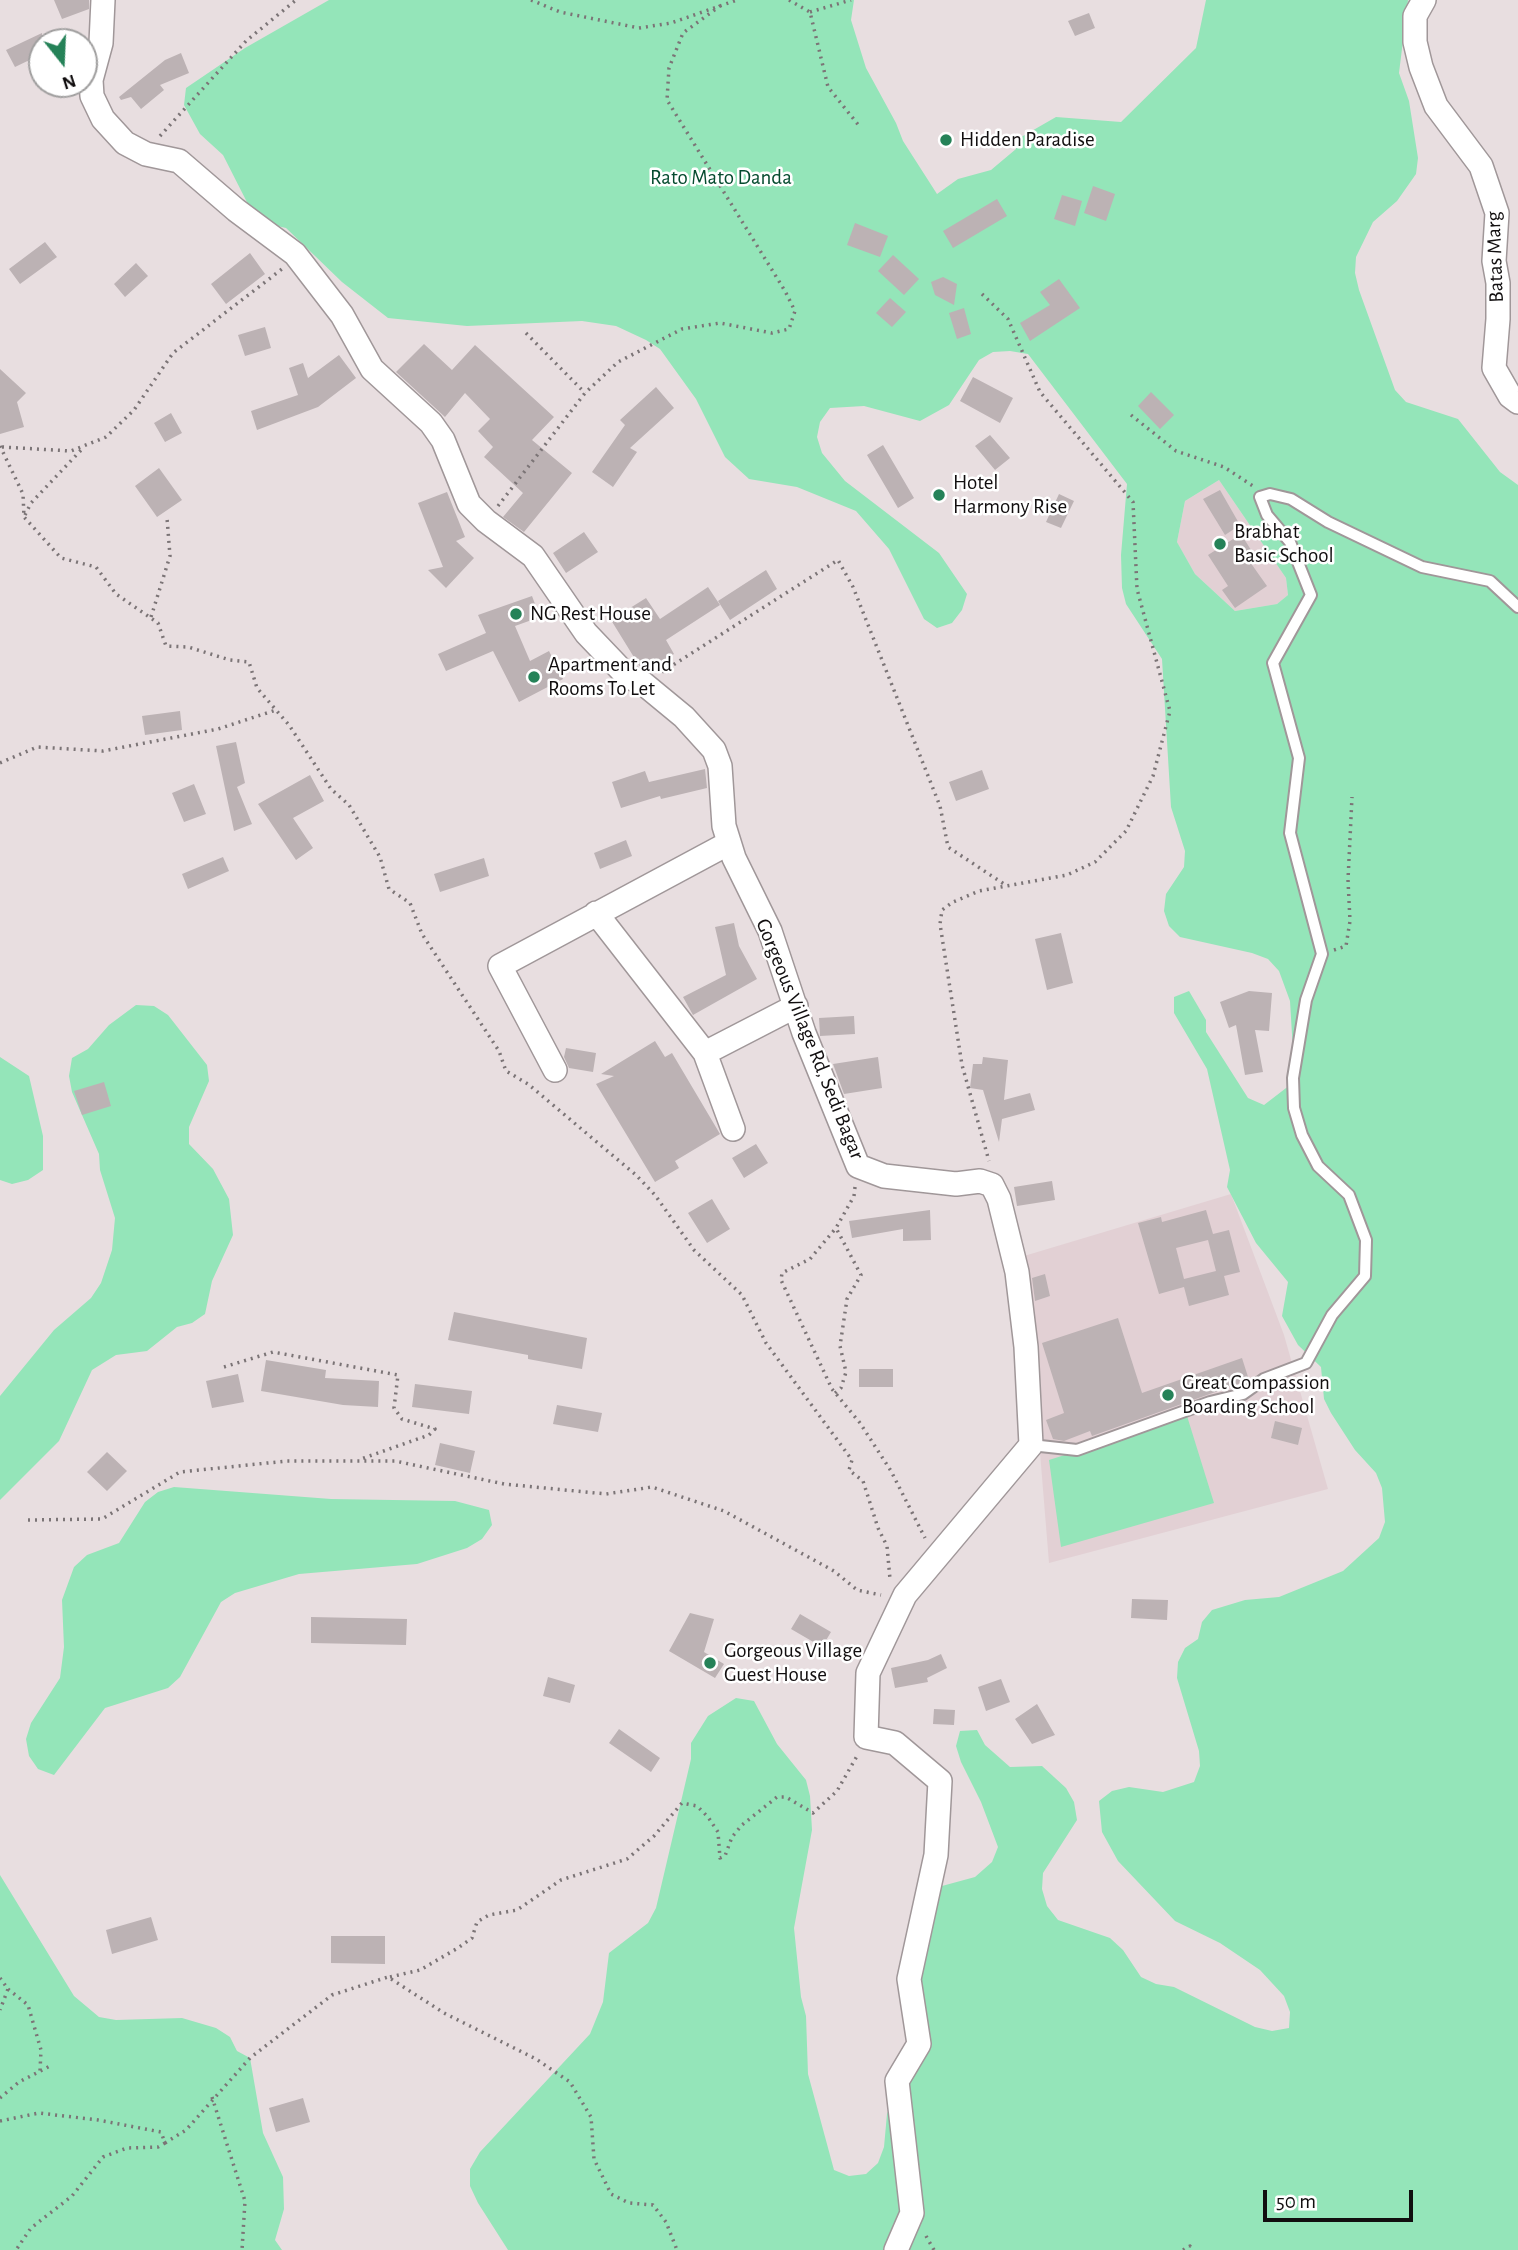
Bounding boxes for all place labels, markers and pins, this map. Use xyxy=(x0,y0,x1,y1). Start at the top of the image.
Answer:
place label: Hidden Paradise xyxy=(960,127,1095,153)
marker: Hidden Paradise xyxy=(938,132,954,148)
place label: Hotel Harmony Rise xyxy=(953,470,1067,520)
marker: Hotel Harmony Rise xyxy=(931,487,947,503)
place label: Brabhat Basic School xyxy=(1234,519,1334,569)
marker: Brabhat Basic School xyxy=(1212,536,1228,552)
place label: NG Rest House xyxy=(530,601,651,627)
marker: NG Rest House xyxy=(508,606,524,622)
place label: Apartment and Rooms To Let xyxy=(548,652,672,702)
marker: Apartment and Rooms To Let xyxy=(526,669,542,685)
place label: Great Compassion Boarding School xyxy=(1182,1370,1330,1420)
marker: Great Compassion Boarding School xyxy=(1160,1387,1176,1403)
place label: Gorgeous Village Guest House xyxy=(724,1638,862,1688)
marker: Gorgeous Village Guest House xyxy=(702,1655,718,1671)

